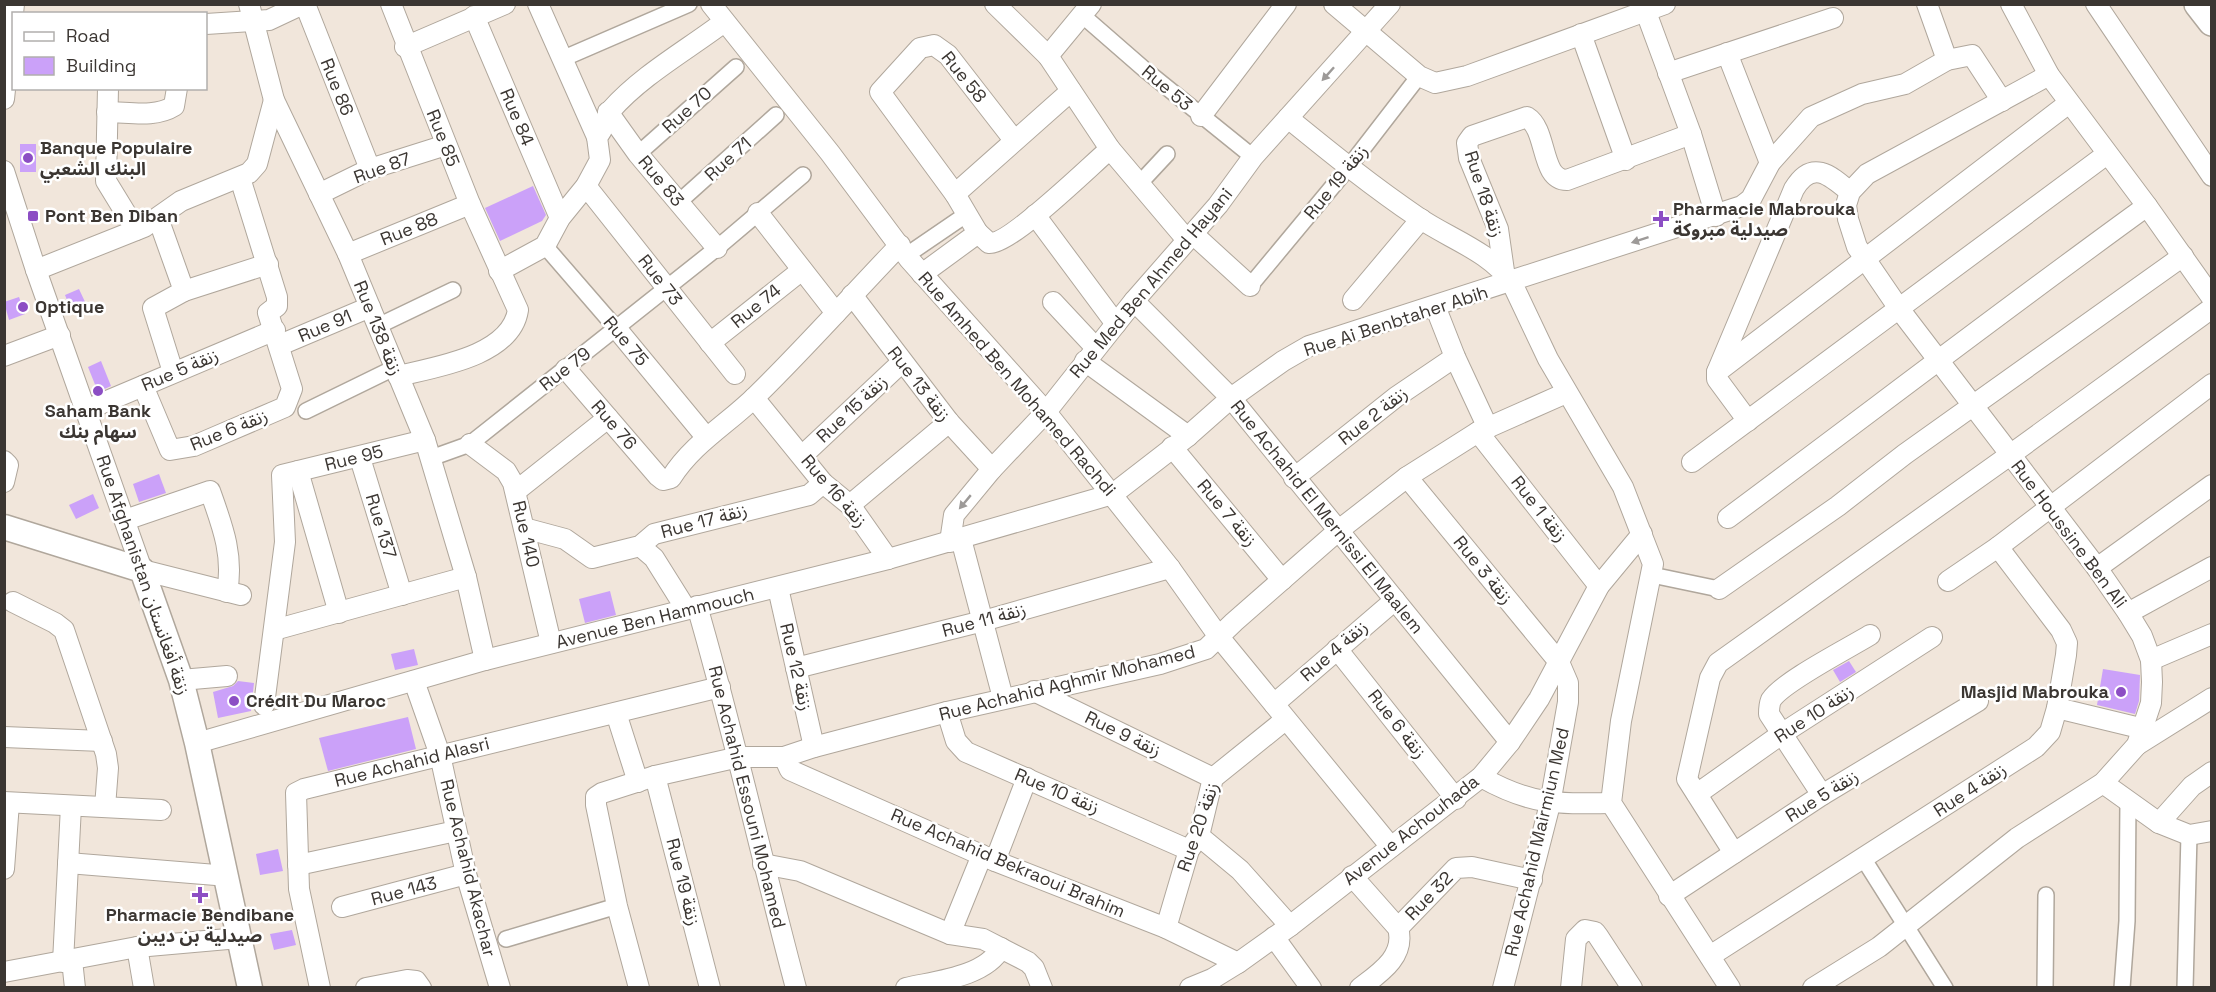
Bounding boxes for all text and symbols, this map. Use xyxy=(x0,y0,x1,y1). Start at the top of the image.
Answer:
legend xyxy=(12,12,207,90)
text: Road xyxy=(66,24,110,47)
street label: Rue 58 xyxy=(937,46,992,107)
text: Building xyxy=(66,54,136,77)
street label: Rue 86 xyxy=(316,55,359,119)
street label: Rue 53 xyxy=(1137,60,1197,115)
one-way arrow xyxy=(1321,66,1335,81)
street label: Rue 70 xyxy=(657,81,716,138)
street label: Rue 84 xyxy=(495,85,540,149)
street label: Rue 85 xyxy=(422,106,465,170)
street label: Rue 71 xyxy=(699,132,756,186)
place label: Banque Populaire البنك الشعبي xyxy=(40,136,192,183)
street label: Rue 19 زنقة xyxy=(1299,140,1373,224)
street label: Rue 87 xyxy=(350,147,413,188)
street label: Rue 18 زنقة xyxy=(1460,148,1509,240)
street label: Rue 83 xyxy=(633,150,689,211)
marker: Banque Populaire البنك الشعبي xyxy=(21,151,35,165)
street label: Rue Med Ben Ahmed Hayani xyxy=(1064,183,1237,383)
place label: Pharmacie Mabrouka صيدلية مبروكة xyxy=(1673,197,1856,241)
place label: Pont Ben Diban xyxy=(45,204,178,227)
street label: Rue 88 xyxy=(377,207,441,250)
marker: Pont Ben Diban xyxy=(26,209,40,223)
marker: Pharmacie Mabrouka صيدلية مبروكة xyxy=(1654,212,1668,226)
one-way arrow xyxy=(1631,236,1649,246)
street label: Rue 73 xyxy=(633,249,688,310)
street label: Rue Amhed Ben Mohamed Rachdi xyxy=(914,267,1121,501)
street label: Rue 138 زنقة xyxy=(349,277,408,379)
street label: Rue 74 xyxy=(726,278,785,333)
street label: Rue Ai Benbtaher Abih xyxy=(1301,280,1491,361)
place label: Optique xyxy=(35,295,104,318)
marker: Optique xyxy=(16,300,30,314)
street label: Rue 91 xyxy=(294,304,355,347)
street label: Rue 75 xyxy=(599,311,654,371)
street label: Rue 79 xyxy=(534,341,595,396)
street label: Rue 13 زنقة xyxy=(883,341,956,426)
street label: Rue 5 زنقة xyxy=(138,343,222,396)
street label: Rue 15 زنقة xyxy=(811,370,892,447)
street label: Rue 2 زنقة xyxy=(1333,381,1412,450)
marker: Saham Bank سهام بنك xyxy=(91,384,105,398)
street label: Rue 76 xyxy=(586,395,642,454)
street label: Rue Achahid El Mernissi El Maalem xyxy=(1226,395,1429,638)
place label: Saham Bank سهام بنك xyxy=(45,399,151,445)
street label: Rue 6 زنقة xyxy=(187,404,271,456)
street label: Rue 95 xyxy=(322,439,386,476)
street label: Rue 16 زنقة xyxy=(796,449,872,532)
street label: Rue Afghanistan زنقة أفغانستان xyxy=(92,452,195,698)
street label: Rue Houssine Ben Ali xyxy=(2006,455,2133,612)
street label: Rue 1 زنقة xyxy=(1506,471,1573,547)
street label: Rue 7 زنقة xyxy=(1193,474,1262,551)
street label: Rue 137 xyxy=(361,491,402,561)
one-way arrow xyxy=(959,494,972,509)
street label: Rue 140 xyxy=(508,498,545,570)
street label: Rue 17 زنقة xyxy=(658,498,750,543)
street label: Rue 3 زنقة xyxy=(1449,531,1518,609)
street label: Avenue Ben Hammouch xyxy=(553,582,756,653)
street label: Rue 11 زنقة xyxy=(939,597,1028,642)
street label: Rue 4 زنقة xyxy=(1295,615,1372,686)
street label: Rue 12 زنقة xyxy=(775,621,818,713)
street label: Rue Achahid Aghmir Mohamed xyxy=(936,640,1197,726)
street label: Rue Achahid Essouni Mohamed xyxy=(704,663,791,930)
street label: Rue 10 زنقة xyxy=(1770,679,1858,748)
place label: Masjid Mabrouka xyxy=(1961,680,2110,703)
street label: Rue 6 زنقة xyxy=(1363,684,1432,763)
marker: Masjid Mabrouka xyxy=(2114,685,2128,699)
place label: Crédit Du Maroc xyxy=(246,689,386,712)
marker: Crédit Du Maroc xyxy=(227,694,241,708)
street label: Rue 9 زنقة xyxy=(1081,705,1165,762)
street label: Rue Achahid Mairmiun Med xyxy=(1499,725,1574,959)
street label: Rue Achahid Alasri xyxy=(332,731,492,792)
street label: Rue 4 زنقة xyxy=(1929,758,2010,822)
street label: Rue 10 زنقة xyxy=(1011,762,1103,819)
street label: Rue 5 زنقة xyxy=(1781,764,1862,827)
street label: Avenue Achouhada xyxy=(1338,769,1483,890)
street label: Rue Achahid Akachar xyxy=(435,777,502,959)
street label: Rue 20 زنقة xyxy=(1171,779,1224,875)
street label: Rue Achahid Bekraoui Brahim xyxy=(888,803,1129,922)
street label: Rue 19 زنقة xyxy=(662,836,705,928)
street label: Rue 32 xyxy=(1400,866,1458,925)
street label: Rue 143 xyxy=(368,871,439,910)
marker: Pharmacie Bendibane صيدلية بن ديبن xyxy=(193,888,207,902)
place label: Pharmacie Bendibane صيدلية بن ديبن xyxy=(106,903,294,947)

